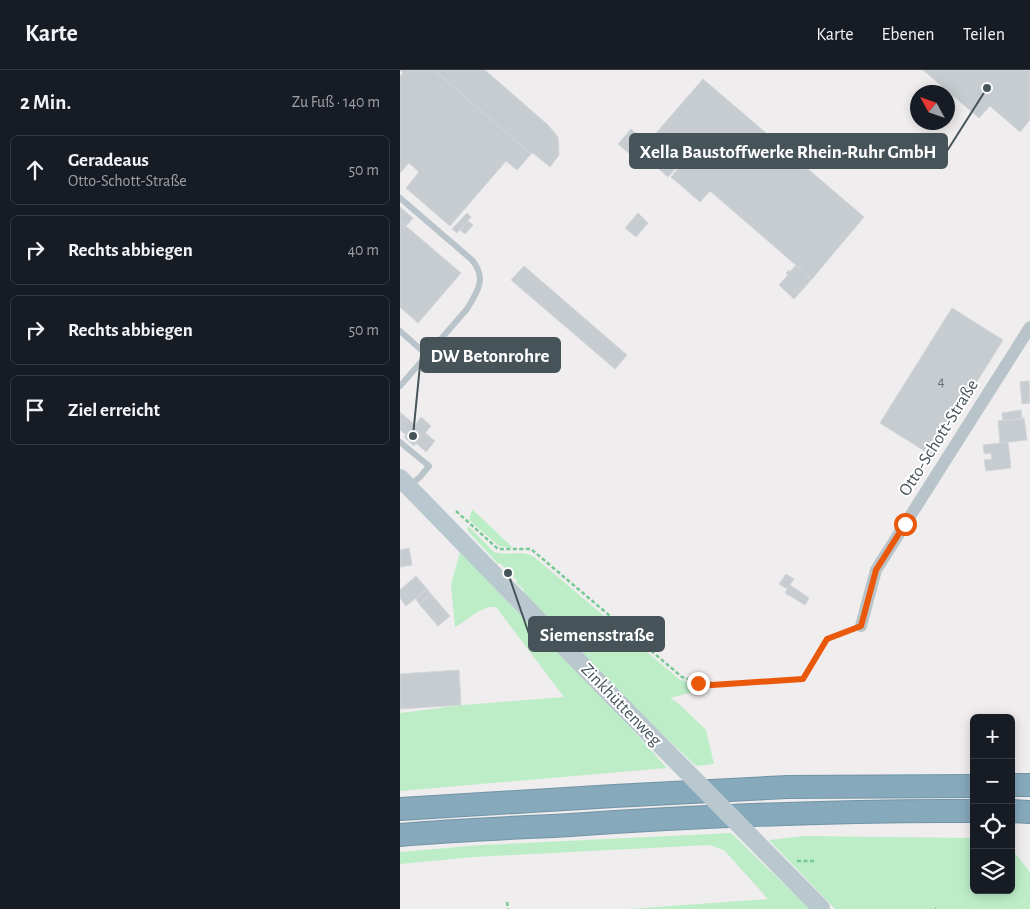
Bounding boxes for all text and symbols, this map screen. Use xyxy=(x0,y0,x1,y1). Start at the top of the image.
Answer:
text: Karte xyxy=(25,22,78,46)
text: Karte xyxy=(816,26,854,44)
text: Ebenen xyxy=(882,26,935,44)
text: Teilen xyxy=(963,26,1005,44)
north arrow xyxy=(910,85,955,130)
text: 2 Min. xyxy=(20,92,71,113)
text: Zu Fuß · 140 m xyxy=(292,94,380,110)
callout: Xella Baustoffwerke Rhein-Ruhr GmbH xyxy=(630,134,947,168)
text: Xella Baustoffwerke Rhein-Ruhr GmbH xyxy=(640,143,937,162)
text: Geradeaus xyxy=(68,151,149,170)
icon: ahead xyxy=(21,156,49,184)
text: 50 m xyxy=(348,162,379,178)
text: Otto-Schott-Straße xyxy=(68,173,187,189)
icon: right xyxy=(21,236,49,264)
text: Rechts abbiegen xyxy=(68,241,193,260)
text: 40 m xyxy=(347,242,379,258)
icon: right xyxy=(21,316,49,344)
text: Rechts abbiegen xyxy=(68,321,193,340)
text: 50 m xyxy=(348,322,379,338)
callout: DW Betonrohre xyxy=(421,338,560,372)
text: DW Betonrohre xyxy=(431,347,550,366)
house number: 4 xyxy=(937,374,945,389)
street label: Otto-Schott-Straße xyxy=(896,377,982,499)
icon: arrive xyxy=(21,396,49,424)
text: Ziel erreicht xyxy=(68,401,160,420)
route start xyxy=(894,513,917,536)
callout: Siemensstraße xyxy=(529,617,664,651)
text: Siemensstraße xyxy=(540,626,654,645)
street label: Zinkhüttenweg xyxy=(577,660,665,750)
route end xyxy=(687,672,710,695)
map controls xyxy=(970,714,1015,894)
button: + xyxy=(970,714,1015,759)
button: − xyxy=(970,759,1015,804)
button: locate xyxy=(970,804,1015,849)
button: layers xyxy=(970,849,1015,894)

